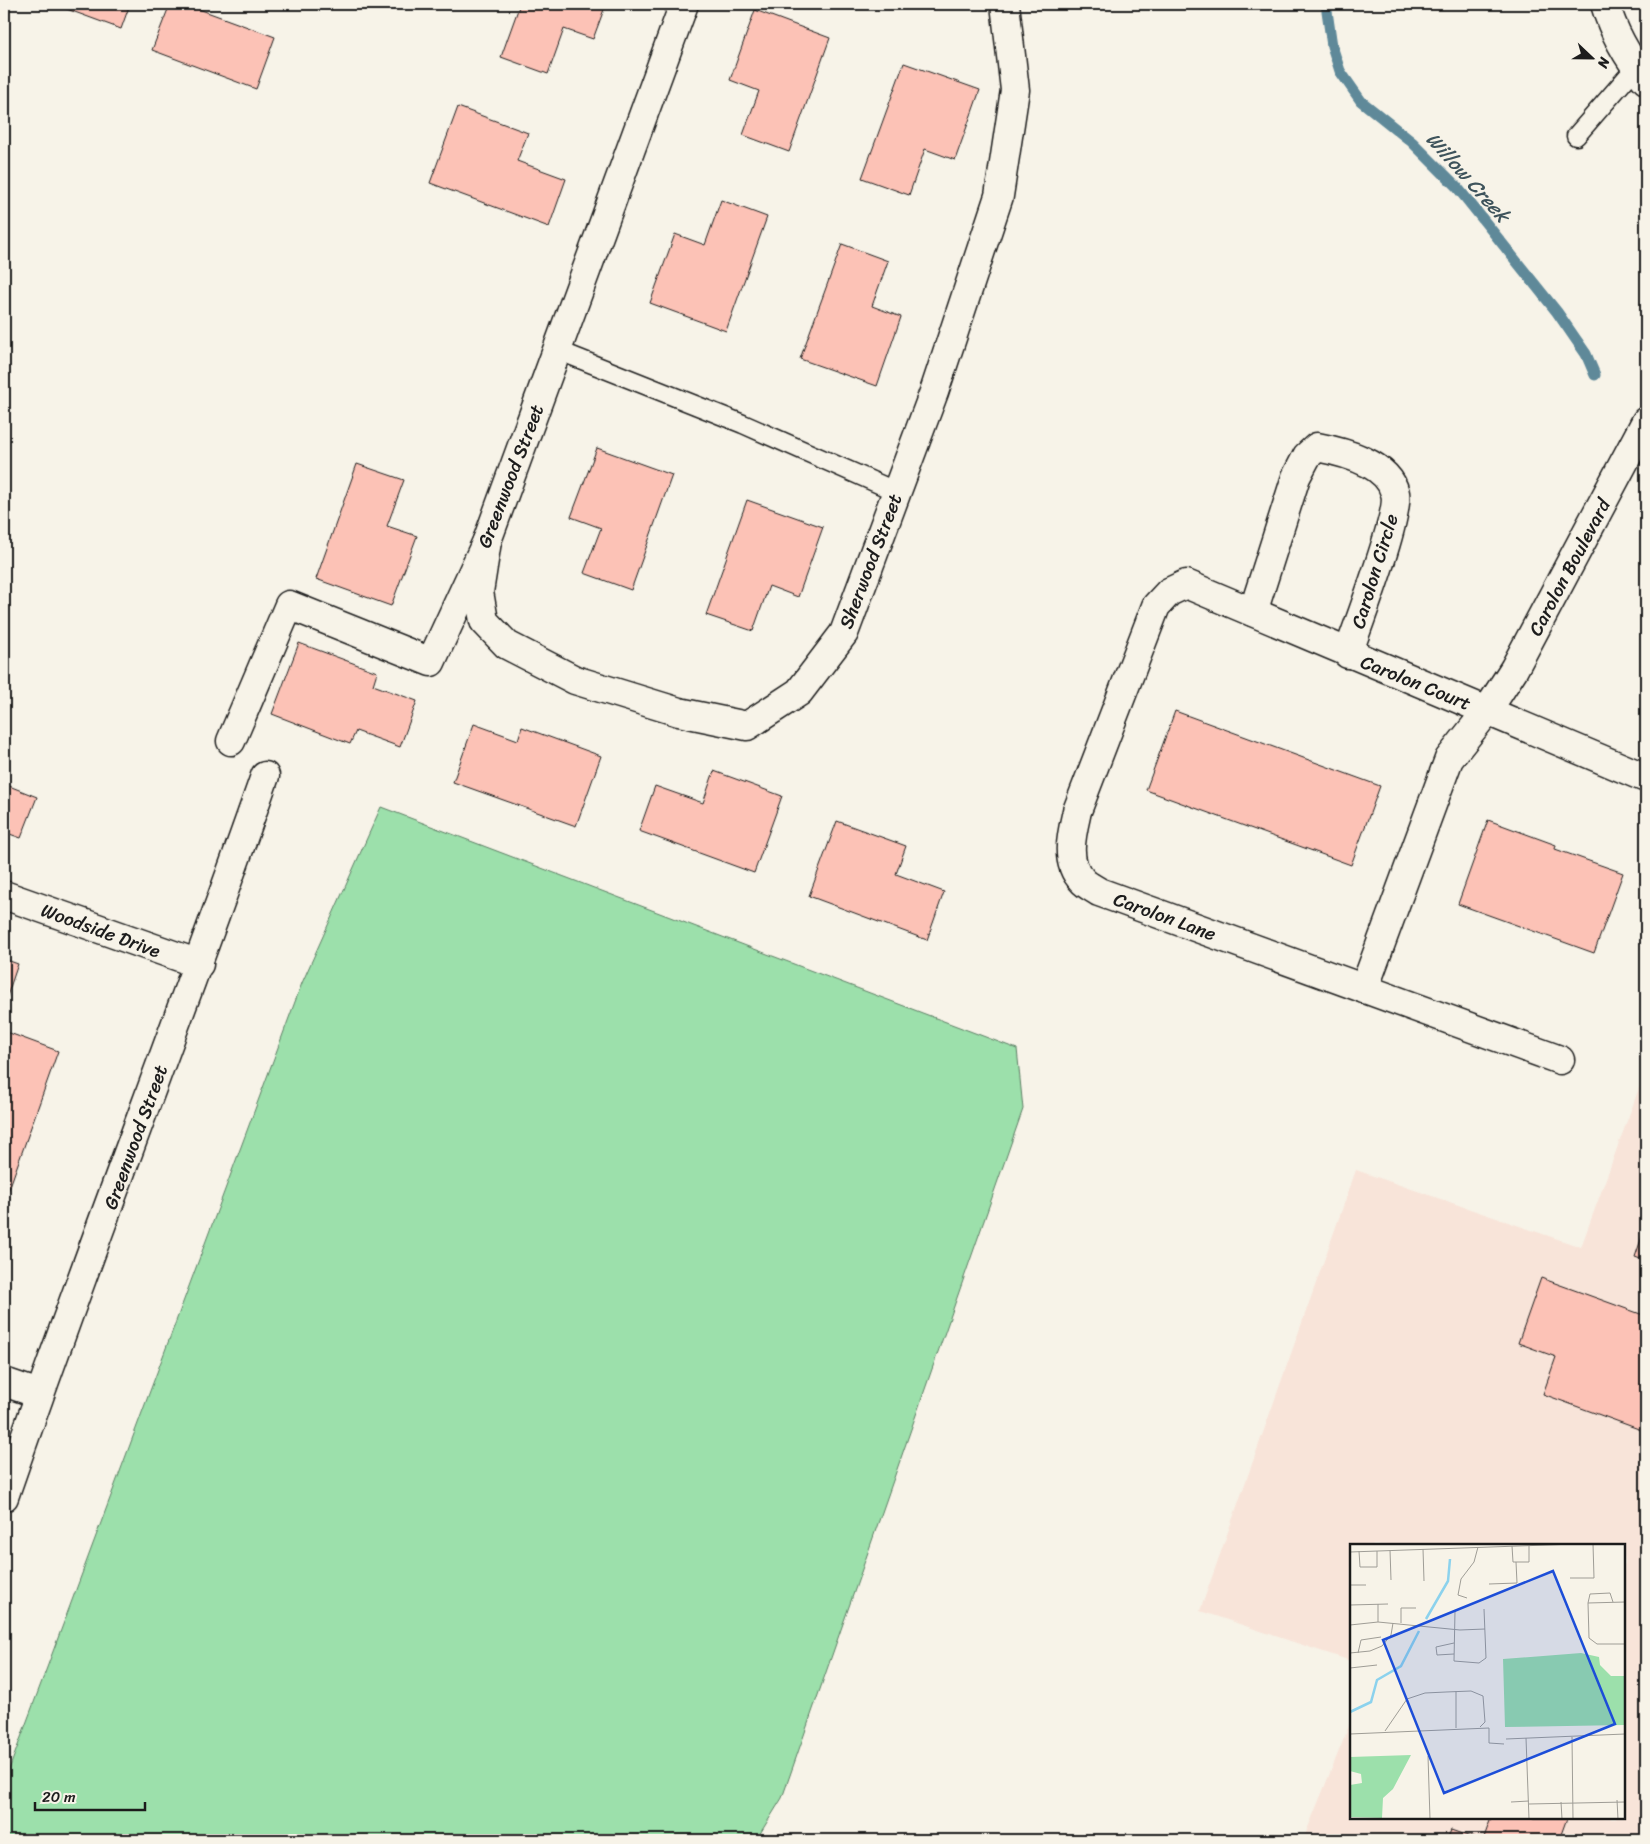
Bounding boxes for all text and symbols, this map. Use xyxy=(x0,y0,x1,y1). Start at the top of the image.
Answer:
north arrow xyxy=(1568,32,1618,82)
text: N xyxy=(1590,53,1617,72)
water label: Willow Creek xyxy=(1417,124,1520,233)
street label: Greenwood Street xyxy=(468,399,553,553)
street label: Sherwood Street xyxy=(830,489,911,634)
street label: Carolon Boulevard xyxy=(1519,491,1620,642)
street label: Carolon Circle xyxy=(1341,509,1408,633)
street label: Carolon Court xyxy=(1356,645,1476,720)
street label: Carolon Lane xyxy=(1109,883,1221,950)
street label: Woodside Drive xyxy=(36,894,165,967)
street label: Greenwood Street xyxy=(94,1060,177,1214)
inset map xyxy=(1350,1544,1625,1819)
scale bar xyxy=(35,1779,145,1811)
text: 20 m xyxy=(42,1784,76,1810)

